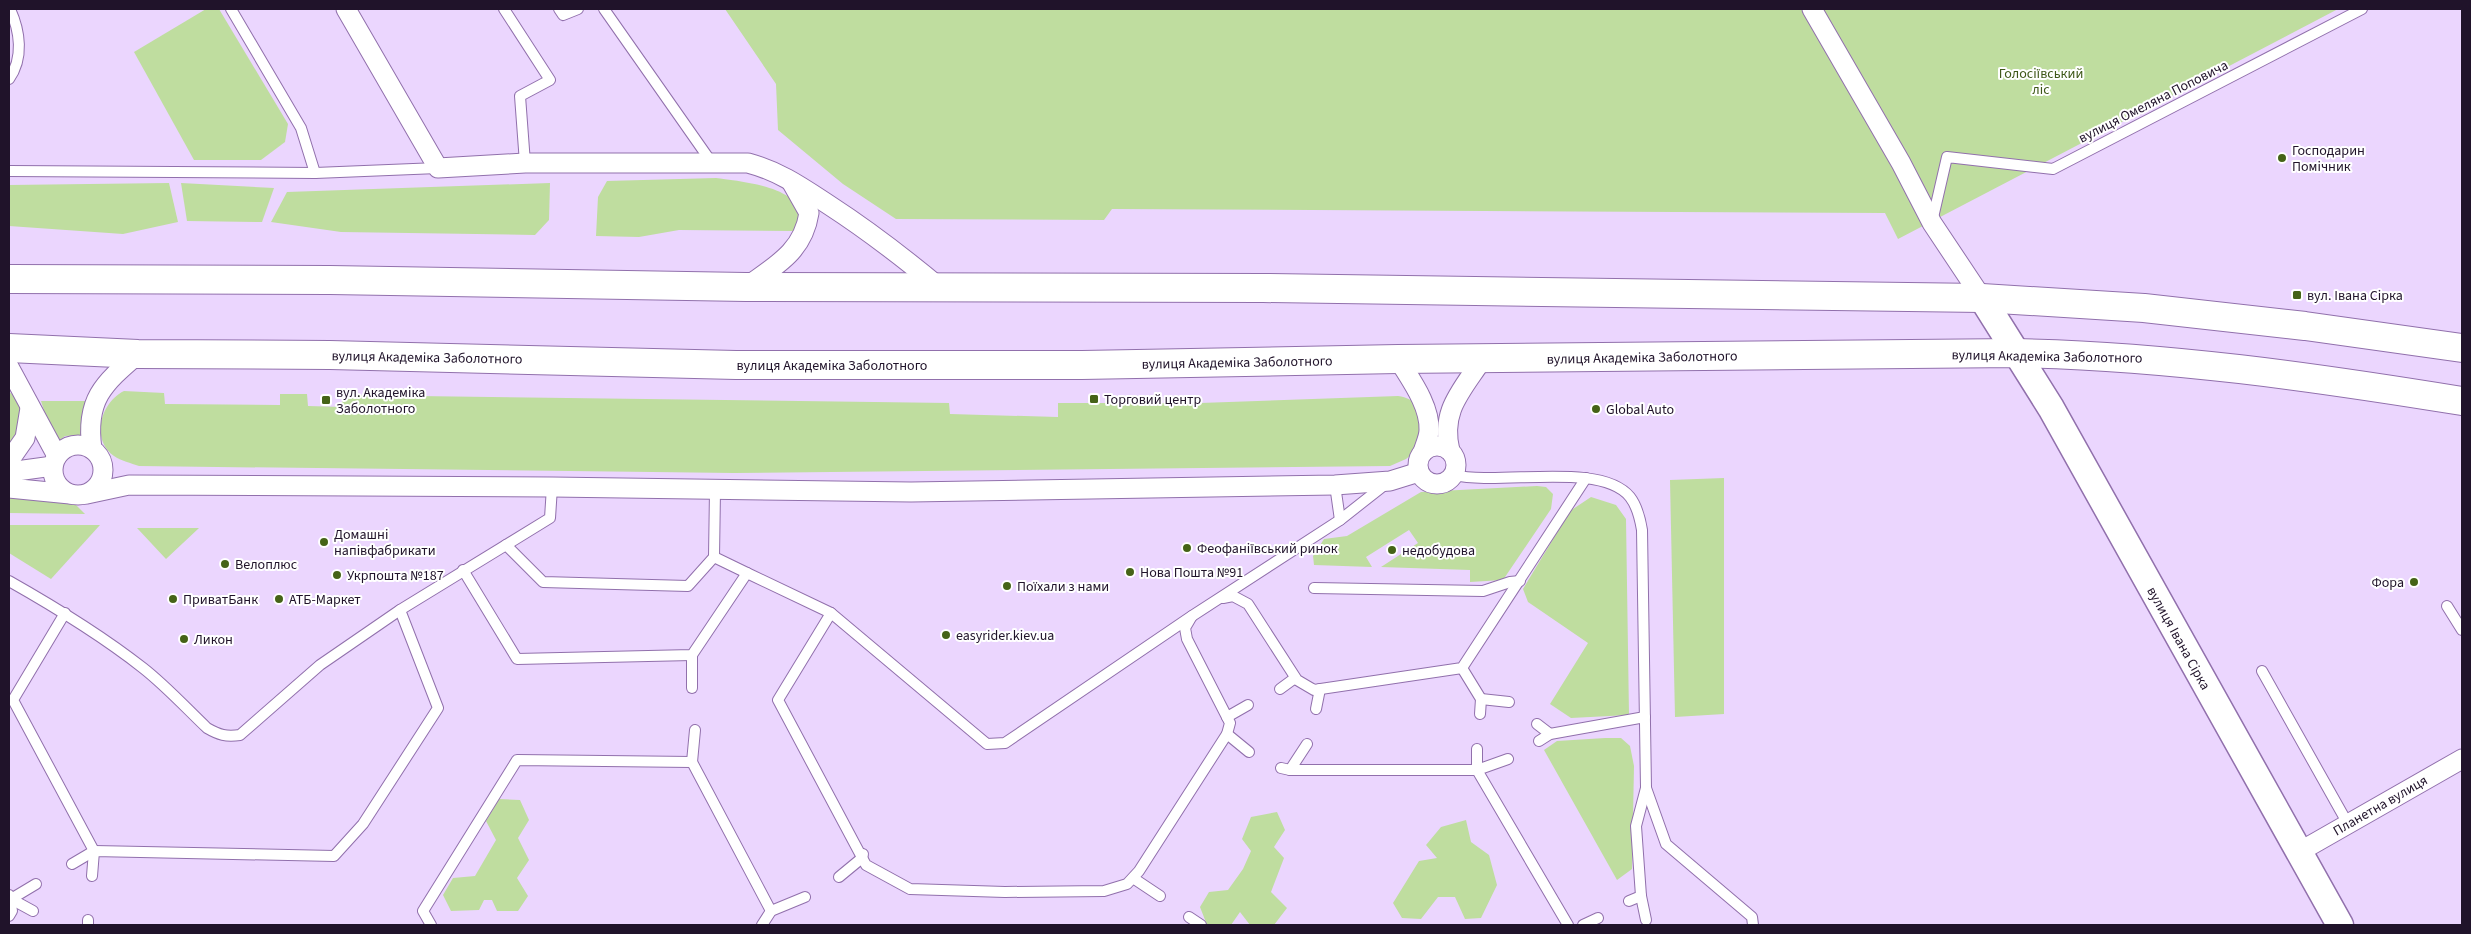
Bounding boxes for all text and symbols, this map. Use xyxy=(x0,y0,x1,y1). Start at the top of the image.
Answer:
street label: вулиця Омеляна Поповича xyxy=(2075,55,2232,148)
park label: Голосіївський ліс xyxy=(1999,64,2083,100)
place label: Господарин Помічник xyxy=(2292,141,2365,177)
marker: Господарин Помічник xyxy=(2276,152,2288,164)
place label: вул. Івана Сірка xyxy=(2307,286,2403,306)
marker: вул. Івана Сірка xyxy=(2291,289,2303,301)
street label: вулиця Академіка Заболотного xyxy=(1951,345,2143,369)
street label: вулиця Академіка Заболотного xyxy=(331,346,523,370)
street label: вулиця Академіка Заболотного xyxy=(1546,346,1738,370)
street label: вулиця Академіка Заболотного xyxy=(1141,351,1333,375)
street label: вулиця Академіка Заболотного xyxy=(737,356,927,376)
place label: вул. Академіка Заболотного xyxy=(336,383,425,419)
place label: Торговий центр xyxy=(1104,390,1201,410)
marker: Торговий центр xyxy=(1088,393,1100,405)
marker: вул. Академіка Заболотного xyxy=(320,394,332,406)
place label: Global Auto xyxy=(1606,400,1674,420)
marker: Global Auto xyxy=(1590,403,1602,415)
place label: Домашні напівфабрикати xyxy=(334,525,436,561)
marker: Домашні напівфабрикати xyxy=(318,536,330,548)
place label: Феофаніївський ринок xyxy=(1197,539,1338,559)
place label: недобудова xyxy=(1402,541,1475,561)
marker: Феофаніївський ринок xyxy=(1181,542,1193,554)
marker: недобудова xyxy=(1386,544,1398,556)
place label: Велоплюс xyxy=(235,555,298,575)
marker: Велоплюс xyxy=(219,558,231,570)
place label: Нова Пошта №91 xyxy=(1140,563,1243,583)
place label: Укрпошта №187 xyxy=(347,566,444,586)
marker: Нова Пошта №91 xyxy=(1124,566,1136,578)
marker: Укрпошта №187 xyxy=(331,569,343,581)
place label: Фора xyxy=(2372,573,2404,593)
marker: Фора xyxy=(2408,576,2420,588)
place label: Поїхали з нами xyxy=(1017,577,1109,597)
marker: Поїхали з нами xyxy=(1001,580,1013,592)
street label: вулиця Івана Сірка xyxy=(2141,583,2215,694)
place label: ПриватБанк xyxy=(183,590,258,610)
place label: АТБ-Маркет xyxy=(289,590,361,610)
marker: ПриватБанк xyxy=(167,593,179,605)
marker: АТБ-Маркет xyxy=(273,593,285,605)
place label: easyrider.kiev.ua xyxy=(956,626,1054,646)
marker: easyrider.kiev.ua xyxy=(940,629,952,641)
place label: Ликон xyxy=(194,630,233,650)
marker: Ликон xyxy=(178,633,190,645)
street label: Планетна вулиця xyxy=(2330,771,2431,841)

